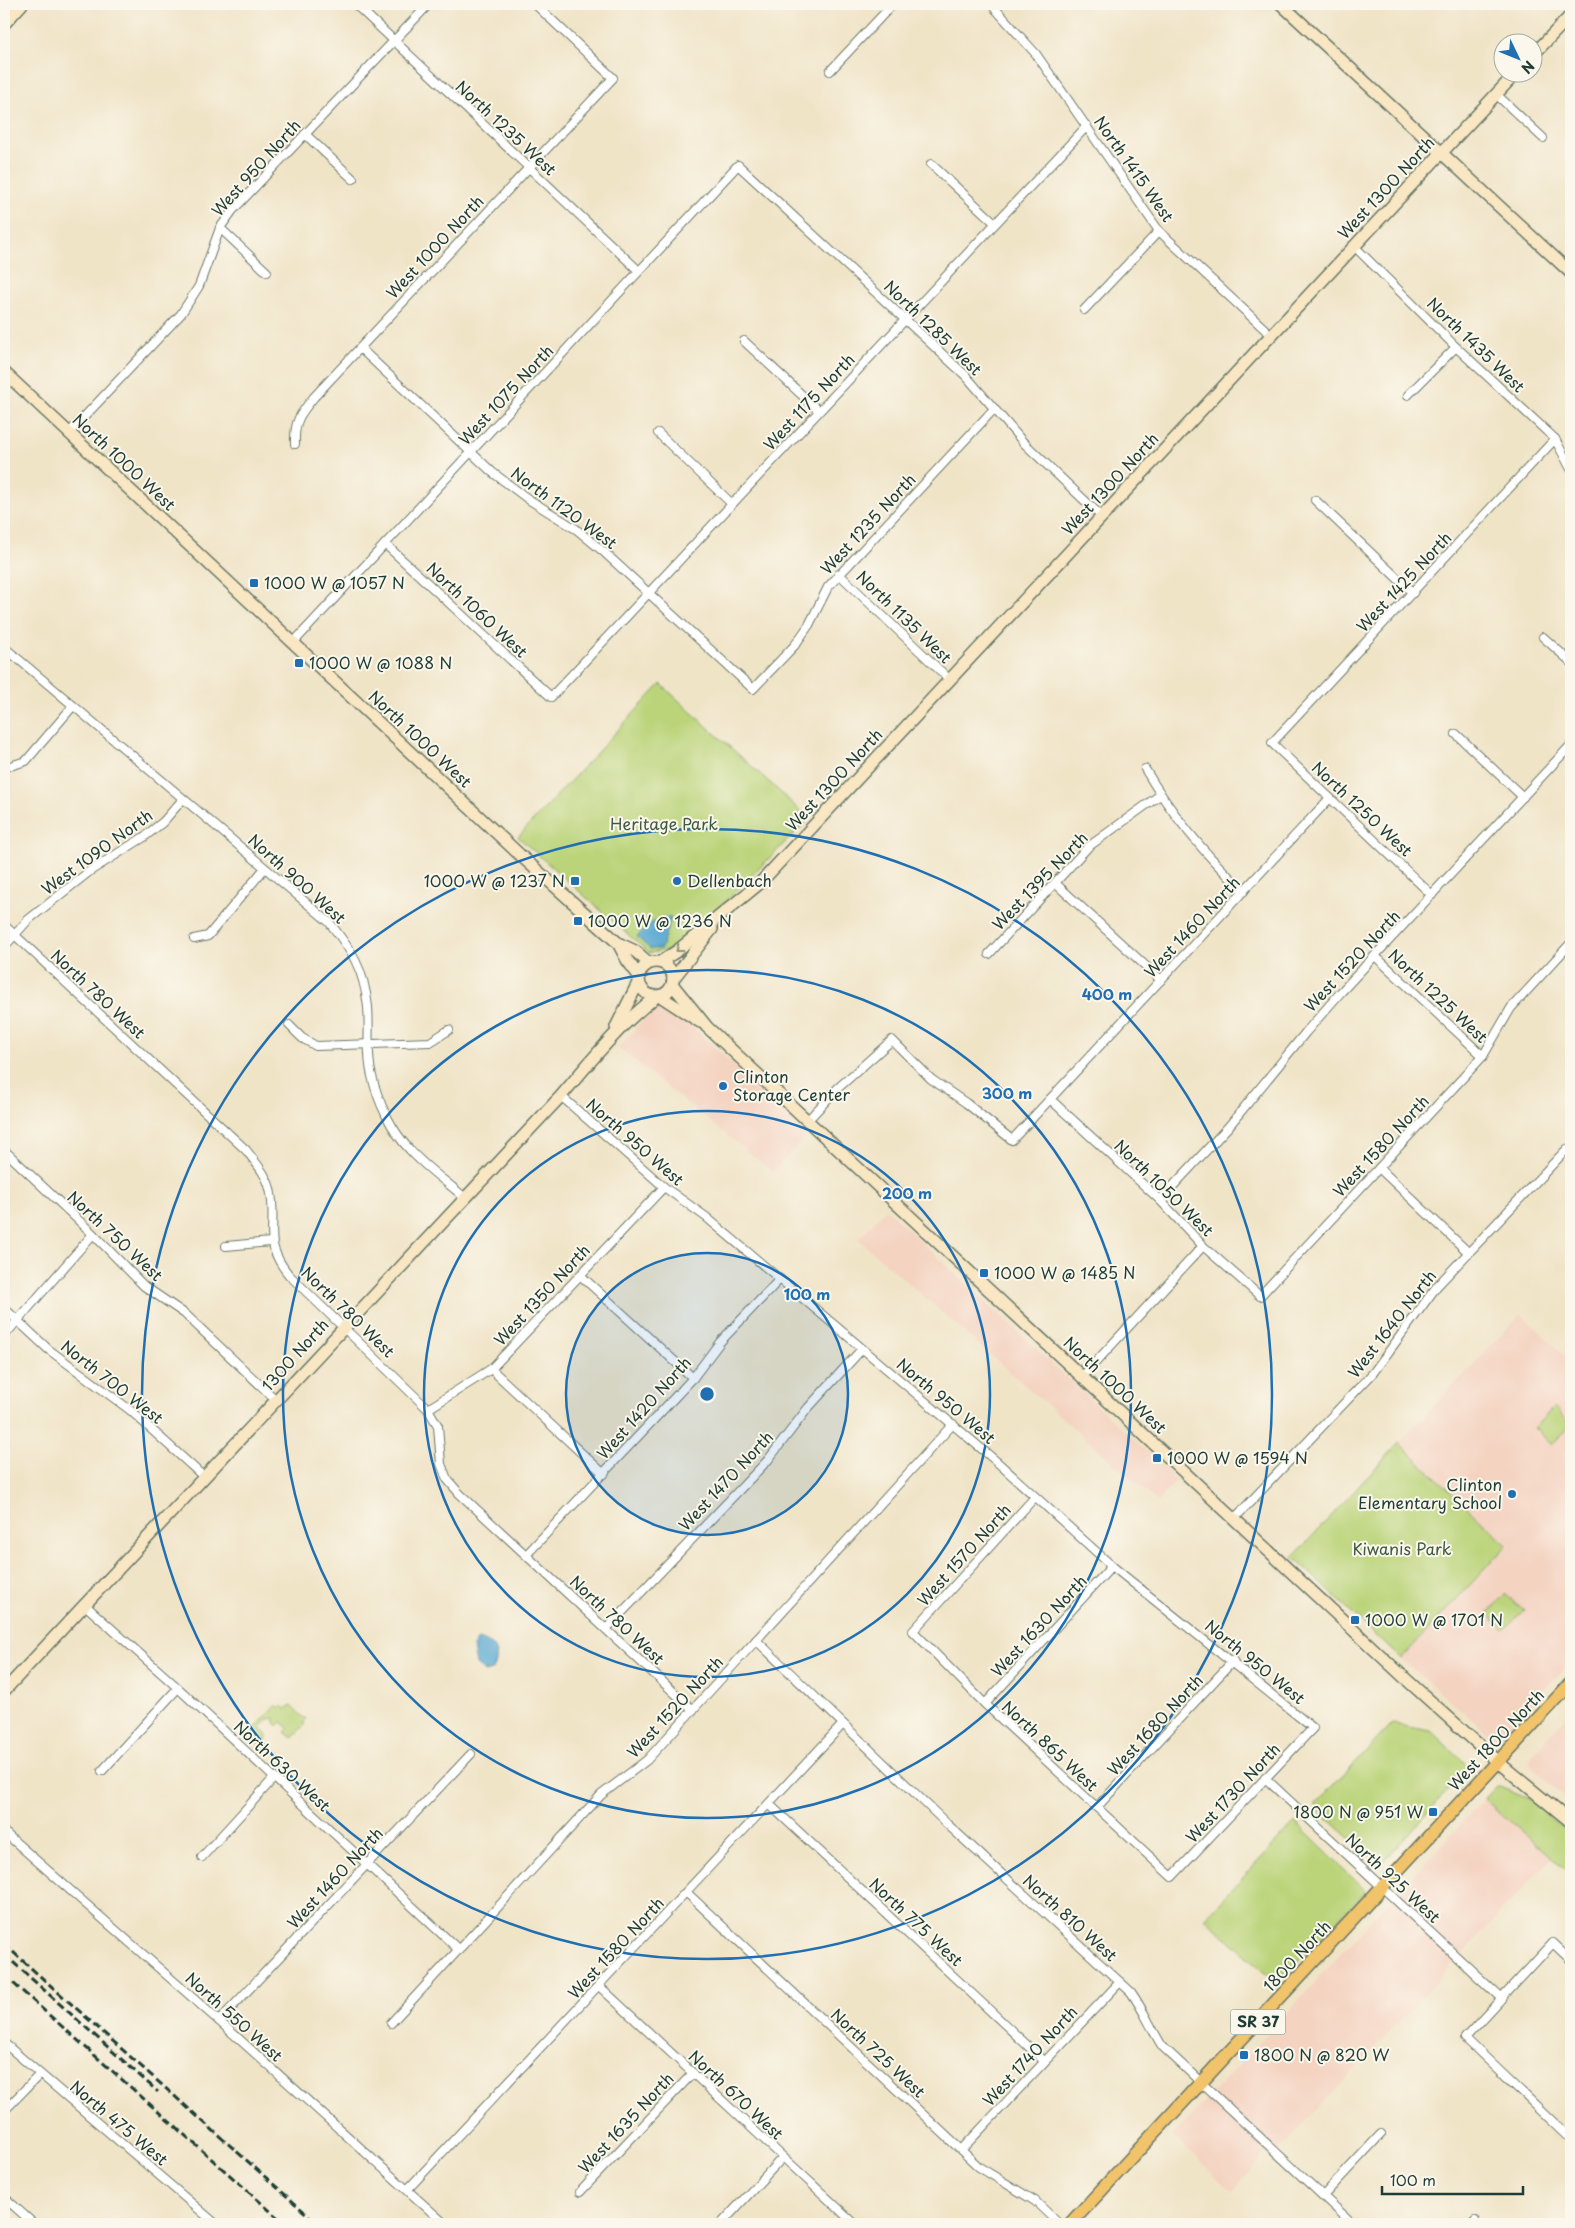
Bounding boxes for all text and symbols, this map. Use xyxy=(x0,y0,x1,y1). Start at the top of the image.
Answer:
north arrow xyxy=(1492,32,1542,82)
text: N xyxy=(1516,56,1539,78)
street label: North 1235 West xyxy=(451,74,562,180)
street label: North 1415 West xyxy=(1089,110,1180,226)
street label: West 950 North xyxy=(205,113,305,221)
street label: West 1300 North xyxy=(1331,131,1439,244)
street label: West 1000 North xyxy=(380,189,489,303)
street label: North 1285 West xyxy=(879,274,988,380)
street label: North 1435 West xyxy=(1422,291,1531,397)
street label: West 1075 North xyxy=(452,339,558,450)
street label: West 1175 North xyxy=(757,348,860,455)
street label: North 1000 West xyxy=(68,407,182,515)
street label: West 1300 North xyxy=(1055,427,1163,540)
street label: North 1120 West xyxy=(506,460,623,554)
street label: West 1235 North xyxy=(814,467,920,579)
street label: West 1425 North xyxy=(1350,526,1456,637)
street label: North 1060 West xyxy=(422,556,534,663)
street label: North 1135 West xyxy=(852,564,958,668)
place label: 1000 W @ 1057 N xyxy=(264,570,405,594)
marker: 1000 W @ 1057 N xyxy=(248,577,260,589)
place label: 1000 W @ 1088 N xyxy=(309,650,452,674)
marker: 1000 W @ 1088 N xyxy=(293,657,305,669)
street label: North 1000 West xyxy=(364,684,478,792)
street label: West 1300 North xyxy=(779,723,887,836)
street label: North 1250 West xyxy=(1307,755,1418,861)
street label: West 1090 North xyxy=(36,803,157,900)
park label: Heritage Park xyxy=(610,811,718,835)
street label: West 1395 North xyxy=(986,826,1093,935)
street label: North 900 West xyxy=(243,828,352,929)
place label: 1000 W @ 1237 N xyxy=(424,868,565,892)
place label: Dellenbach xyxy=(687,868,772,892)
street label: West 1460 North xyxy=(1138,870,1245,982)
marker: 1000 W @ 1237 N xyxy=(569,875,581,887)
marker: Dellenbach xyxy=(671,875,683,887)
street label: West 1520 North xyxy=(1298,904,1405,1017)
place label: 1000 W @ 1236 N xyxy=(588,908,732,932)
marker: 1000 W @ 1236 N xyxy=(572,915,584,927)
street label: North 780 West xyxy=(46,943,151,1044)
street label: North 1225 West xyxy=(1384,943,1494,1048)
one-way arrow xyxy=(676,944,685,952)
text: 400 m xyxy=(1082,982,1132,1005)
place label: Clinton Storage Center xyxy=(733,1064,851,1106)
marker: Clinton Storage Center xyxy=(717,1080,729,1092)
text: 300 m xyxy=(982,1081,1032,1104)
street label: West 1580 North xyxy=(1327,1089,1434,1202)
street label: North 950 West xyxy=(581,1092,690,1191)
street label: North 1050 West xyxy=(1109,1133,1220,1241)
text: 200 m xyxy=(882,1181,932,1204)
street label: North 750 West xyxy=(63,1185,169,1286)
street label: West 1350 North xyxy=(488,1238,595,1351)
street label: North 780 West xyxy=(297,1260,401,1362)
place label: 1000 W @ 1485 N xyxy=(994,1260,1135,1284)
street label: West 1640 North xyxy=(1341,1264,1441,1383)
marker: 1000 W @ 1485 N xyxy=(978,1267,990,1279)
text: 100 m xyxy=(784,1282,830,1305)
street label: 1300 North xyxy=(255,1313,333,1396)
street label: North 1000 West xyxy=(1059,1330,1173,1438)
street label: North 700 West xyxy=(56,1334,169,1429)
street label: West 1420 North xyxy=(590,1351,696,1464)
street label: North 950 West xyxy=(892,1352,1001,1449)
centre of rings xyxy=(698,1385,716,1403)
street label: West 1470 North xyxy=(672,1425,778,1536)
place label: 1000 W @ 1594 N xyxy=(1167,1445,1308,1469)
marker: 1000 W @ 1594 N xyxy=(1151,1452,1163,1464)
place label: Clinton Elementary School xyxy=(1358,1472,1502,1514)
marker: Clinton Elementary School xyxy=(1506,1488,1518,1500)
street label: West 1570 North xyxy=(911,1498,1016,1611)
park label: Kiwanis Park xyxy=(1352,1536,1452,1560)
street label: North 780 West xyxy=(565,1569,670,1670)
street label: West 1630 North xyxy=(985,1569,1092,1682)
place label: 1000 W @ 1701 N xyxy=(1365,1607,1503,1631)
street label: North 950 West xyxy=(1200,1613,1311,1709)
marker: 1000 W @ 1701 N xyxy=(1349,1614,1361,1626)
street label: West 1520 North xyxy=(621,1650,728,1763)
street label: West 1680 North xyxy=(1101,1668,1208,1780)
street label: West 1800 North xyxy=(1441,1683,1549,1796)
street label: North 865 West xyxy=(997,1694,1104,1796)
street label: North 630 West xyxy=(229,1714,336,1816)
street label: West 1730 North xyxy=(1179,1737,1285,1848)
place label: 1800 N @ 951 W xyxy=(1294,1799,1423,1823)
marker: 1800 N @ 951 W xyxy=(1427,1806,1439,1818)
street label: West 1460 North xyxy=(281,1821,388,1933)
street label: North 925 West xyxy=(1341,1827,1446,1928)
street label: North 810 West xyxy=(1018,1868,1123,1966)
street label: North 775 West xyxy=(865,1872,969,1971)
street label: West 1580 North xyxy=(562,1891,669,2004)
street label: 1800 North xyxy=(1257,1914,1336,1996)
street label: North 550 West xyxy=(181,1966,289,2067)
street label: West 1740 North xyxy=(976,2000,1082,2111)
street label: North 725 West xyxy=(826,2002,931,2102)
road number: SR 37 xyxy=(1230,2010,1286,2034)
place label: 1800 N @ 820 W xyxy=(1254,2042,1390,2066)
street label: North 670 West xyxy=(684,2044,789,2145)
marker: 1800 N @ 820 W xyxy=(1238,2049,1250,2061)
street label: West 1635 North xyxy=(572,2066,679,2178)
street label: North 475 West xyxy=(65,2074,174,2170)
scale bar xyxy=(1382,2163,1524,2195)
text: 100 m xyxy=(1390,2168,1436,2191)

